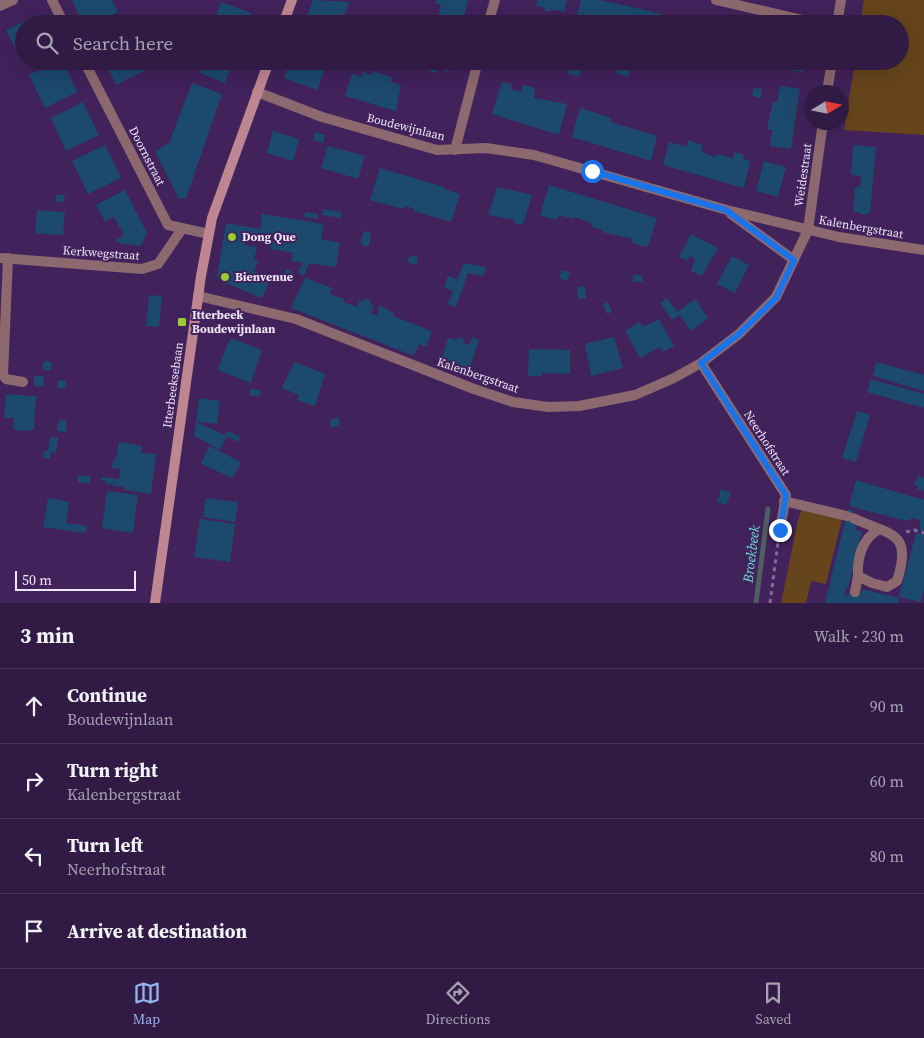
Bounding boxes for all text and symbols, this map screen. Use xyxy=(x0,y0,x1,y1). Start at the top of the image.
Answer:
search box xyxy=(15,15,909,70)
icon: search xyxy=(33,29,61,57)
text: Search here xyxy=(73,30,173,56)
north arrow xyxy=(804,85,849,130)
street label: Boudewijnlaan xyxy=(365,110,447,144)
street label: Doornstraat xyxy=(125,124,169,188)
street label: Weidestraat xyxy=(791,142,815,208)
route start xyxy=(581,160,604,183)
street label: Kalenbergstraat xyxy=(818,212,905,242)
place label: Dong Que xyxy=(242,229,296,245)
marker: Dong Que xyxy=(226,231,238,243)
street label: Kerkwegstraat xyxy=(62,242,140,264)
place label: Bienvenue xyxy=(235,269,293,285)
marker: Bienvenue xyxy=(219,271,231,283)
place label: Itterbeek Boudewijnlaan xyxy=(192,307,276,337)
marker: Itterbeek Boudewijnlaan xyxy=(176,316,188,328)
street label: Itterbeeksebaan xyxy=(159,341,187,429)
street label: Kalenbergstraat xyxy=(435,354,521,396)
street label: Neerhofstraat xyxy=(740,408,794,479)
route end xyxy=(769,519,792,542)
water label: Broekbeek xyxy=(737,524,764,585)
scale bar xyxy=(15,568,136,591)
text: 50 m xyxy=(22,570,52,590)
text: 3 min xyxy=(20,621,75,650)
text: Walk · 230 m xyxy=(814,625,904,647)
text: Continue xyxy=(67,682,147,708)
icon: ahead xyxy=(20,692,48,720)
text: 90 m xyxy=(870,695,904,717)
text: Boudewijnlaan xyxy=(67,708,174,730)
text: Turn right xyxy=(67,757,158,783)
icon: right xyxy=(20,767,48,795)
text: 60 m xyxy=(870,770,904,792)
text: Kalenbergstraat xyxy=(67,783,181,805)
text: Turn left xyxy=(67,832,143,858)
icon: left xyxy=(20,842,48,870)
text: 80 m xyxy=(870,845,904,867)
text: Neerhofstraat xyxy=(67,858,166,880)
icon: arrive xyxy=(20,917,48,945)
text: Arrive at destination xyxy=(67,918,247,944)
tab: Map xyxy=(133,979,161,1029)
tab: Directions xyxy=(426,979,490,1029)
tab: Saved xyxy=(756,979,791,1029)

